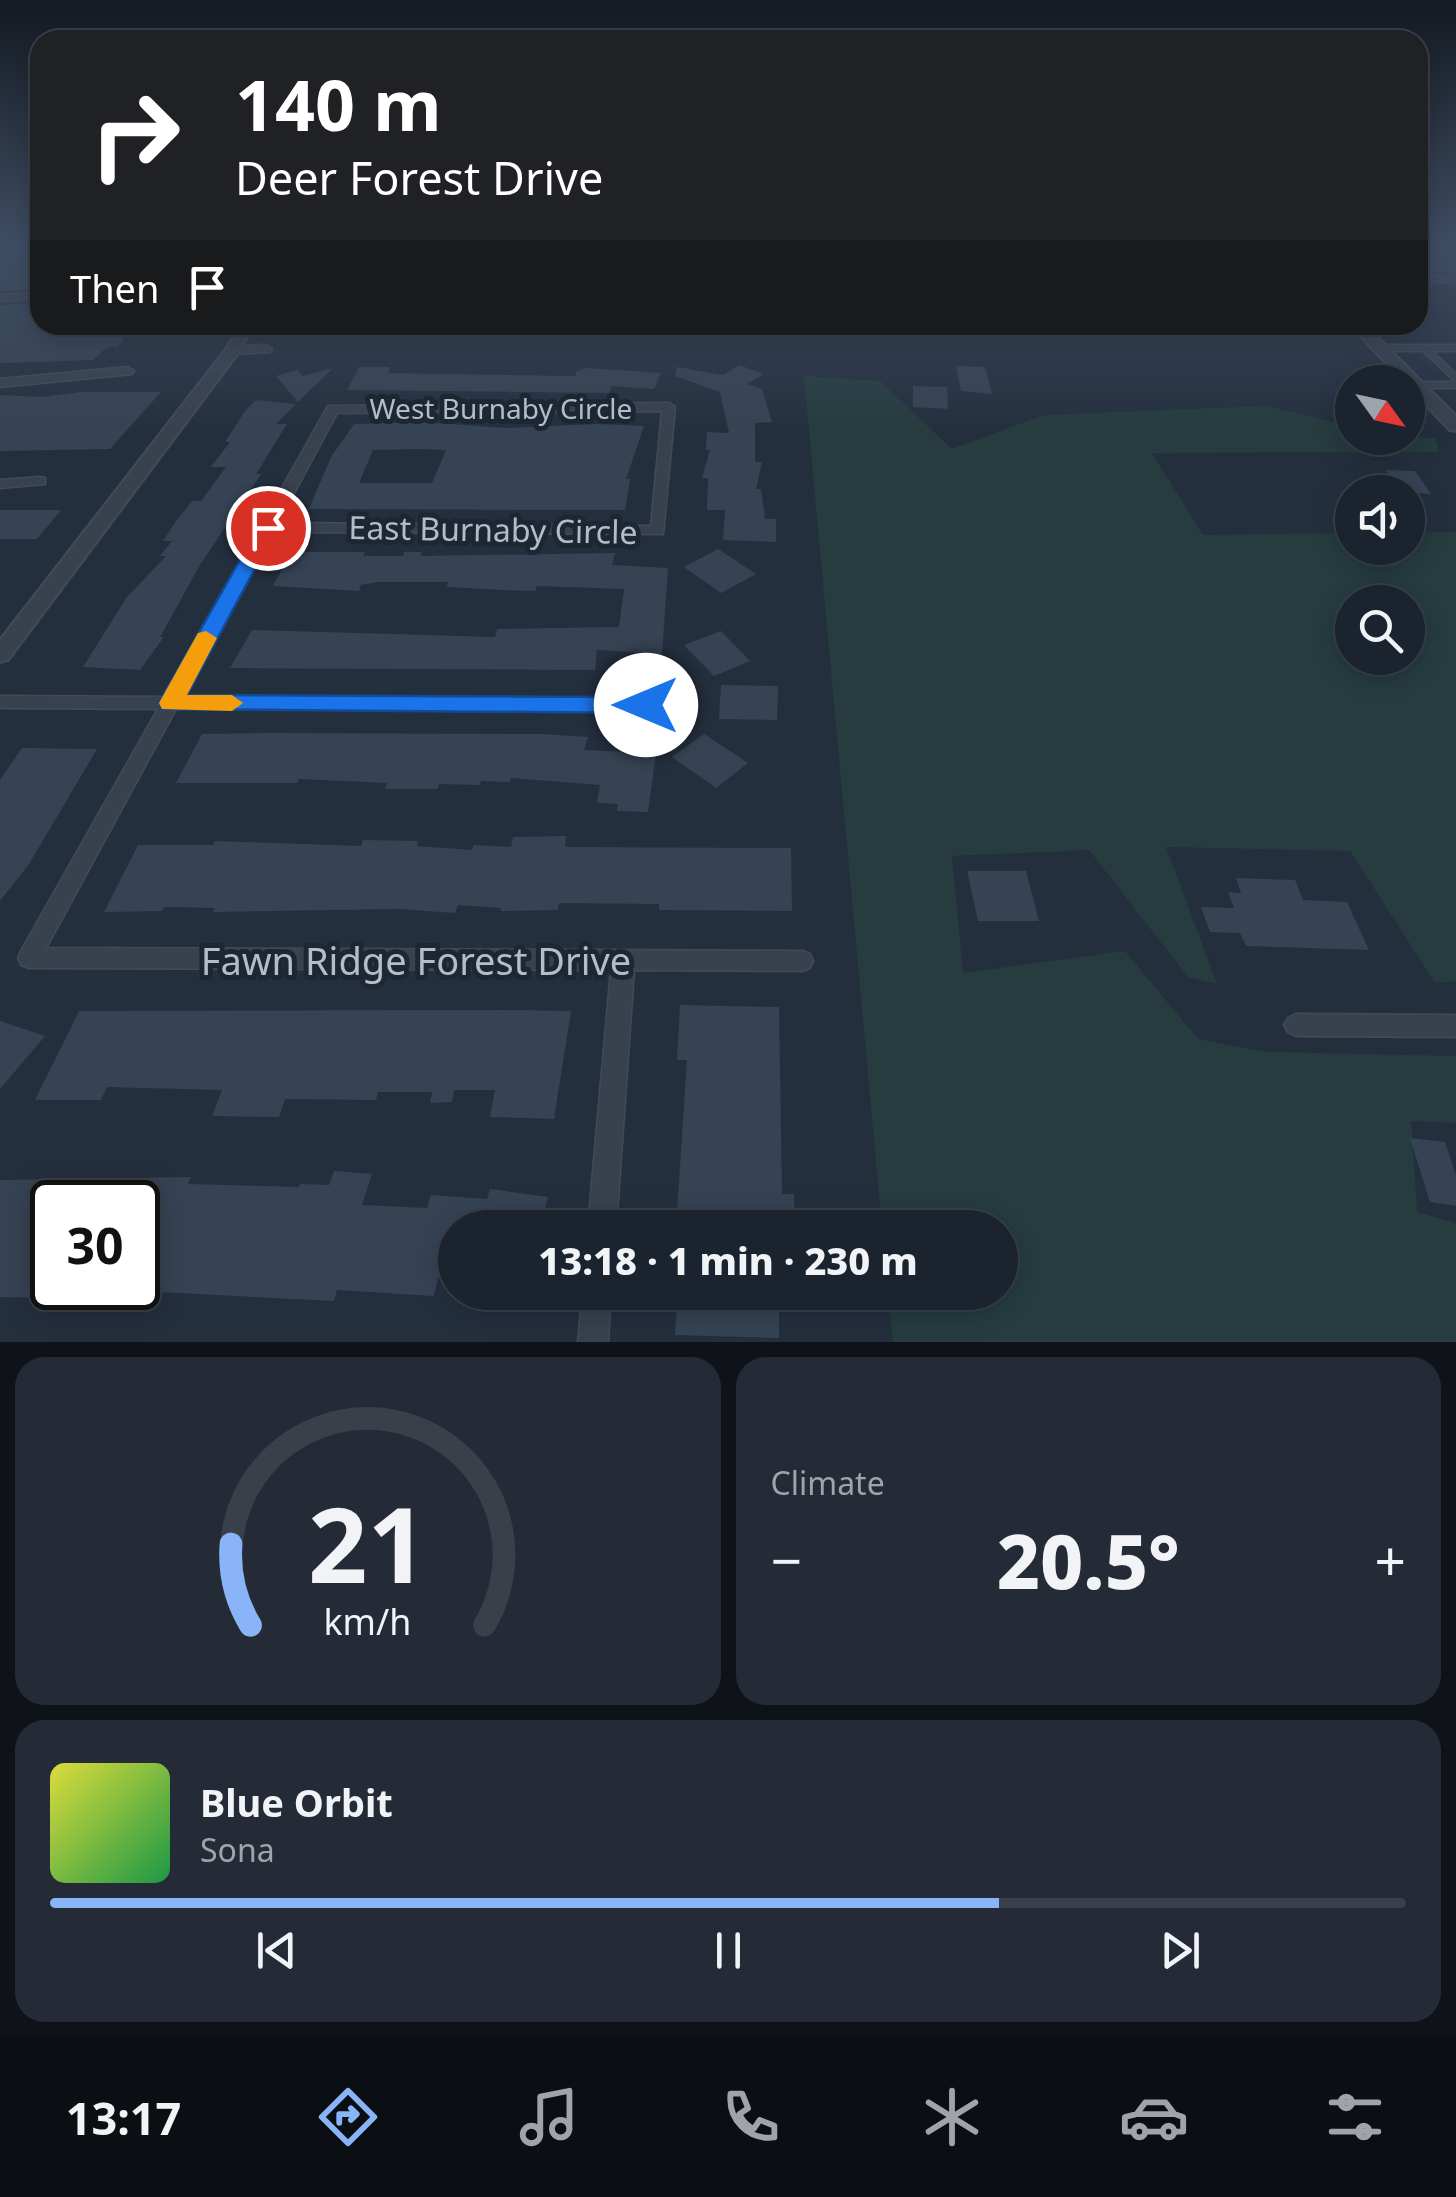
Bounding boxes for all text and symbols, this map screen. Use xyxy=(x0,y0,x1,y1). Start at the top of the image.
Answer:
text: 140 m xyxy=(235,56,442,152)
icon: right xyxy=(70,70,200,200)
text: Deer Forest Drive xyxy=(235,147,603,208)
icon: arrive xyxy=(180,260,235,315)
text: Then xyxy=(70,262,160,314)
north arrow xyxy=(1335,365,1425,455)
map controls xyxy=(1335,365,1425,675)
street label: West Burnaby Circle xyxy=(370,389,632,427)
button: sound xyxy=(1335,475,1425,565)
pin xyxy=(226,486,311,571)
icon: arrive xyxy=(241,501,296,556)
street label: East Burnaby Circle xyxy=(348,505,638,553)
button: search xyxy=(1335,585,1425,675)
position arrow xyxy=(594,653,698,757)
street label: Fawn Ridge Forest Drive xyxy=(201,934,631,986)
speed limit sign: 30 xyxy=(30,1180,160,1310)
text: 13:18 · 1 min · 230 m xyxy=(538,1234,918,1286)
text: Climate xyxy=(771,1461,885,1504)
text: 21 xyxy=(308,1472,427,1613)
text: 20.5° xyxy=(997,1509,1180,1611)
text: − xyxy=(771,1522,802,1597)
text: + xyxy=(1375,1522,1406,1597)
text: km/h xyxy=(324,1597,412,1645)
text: Blue Orbit xyxy=(200,1776,393,1828)
text: Sona xyxy=(200,1828,275,1871)
icon: previous xyxy=(249,1923,304,1978)
icon: pause xyxy=(701,1923,756,1978)
icon: next xyxy=(1153,1923,1208,1978)
icon: directions xyxy=(313,2082,383,2152)
icon: music xyxy=(514,2082,584,2152)
icon: phone xyxy=(716,2082,786,2152)
icon: climate xyxy=(917,2082,987,2152)
icon: car xyxy=(1119,2082,1189,2152)
icon: filters xyxy=(1320,2082,1390,2152)
text: 13:17 xyxy=(66,2087,181,2148)

